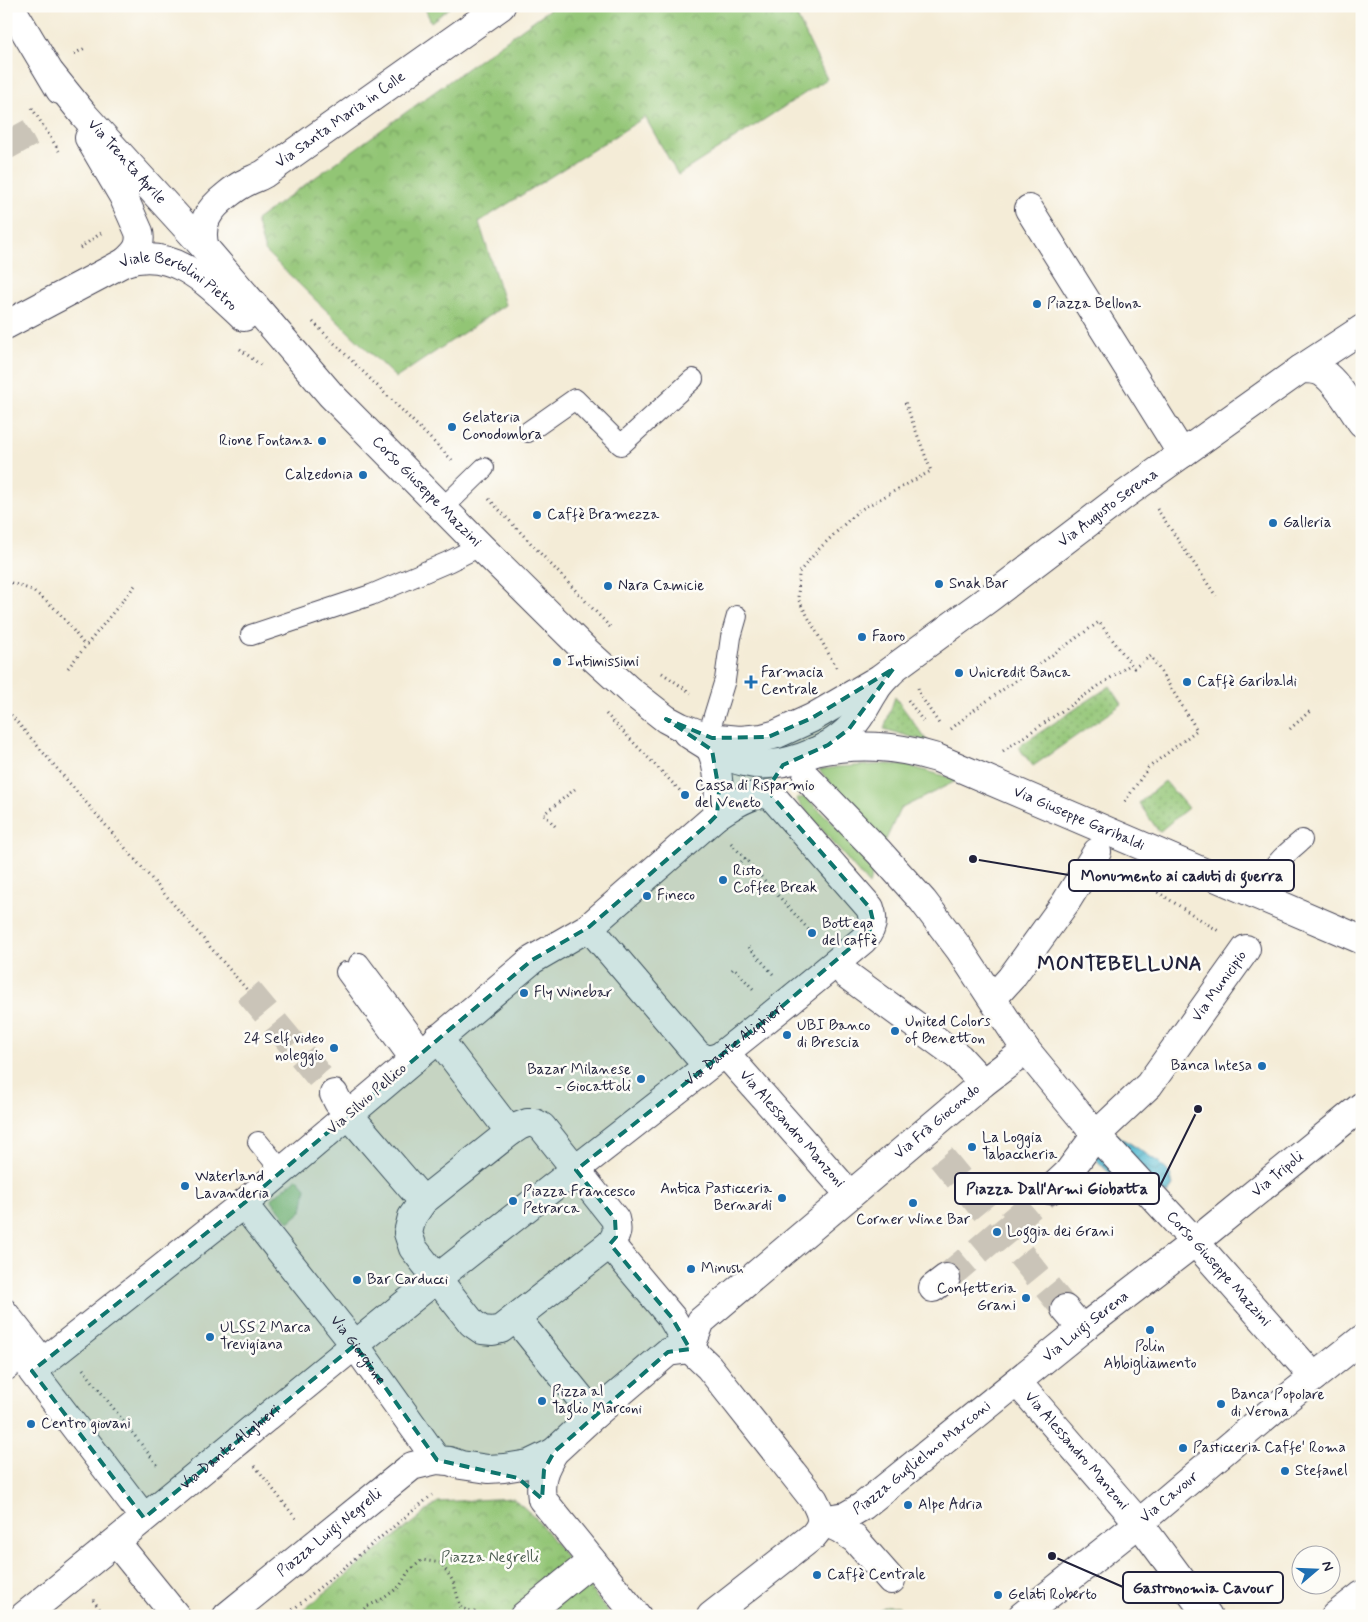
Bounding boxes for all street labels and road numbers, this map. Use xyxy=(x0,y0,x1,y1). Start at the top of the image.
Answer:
street label: Via Santa Maria in Colle xyxy=(271,67,409,173)
street label: Via Trenta Aprile xyxy=(83,115,171,209)
street label: Viale Bertolini Pietro xyxy=(116,248,242,316)
street label: Corso Giuseppe Mazzini xyxy=(367,432,486,552)
street label: Via Augusto Serena xyxy=(1054,464,1162,552)
street label: Via Giuseppe Garibaldi xyxy=(1010,782,1148,856)
street label: Via Municipio xyxy=(1187,947,1252,1026)
street label: Via Dante Alighieri xyxy=(680,998,789,1091)
street label: Via Silvio Pellico xyxy=(323,1059,411,1139)
street label: Via Alessandro Manzoni xyxy=(735,1066,849,1192)
street label: Via Frà Giocondo xyxy=(890,1080,984,1164)
street label: Via Tripoli xyxy=(1247,1147,1308,1202)
street label: Corso Giuseppe Mazzini xyxy=(1162,1207,1275,1331)
street label: Via Luigi Serena xyxy=(1038,1287,1133,1367)
street label: Via Giorgione xyxy=(325,1311,390,1389)
street label: Via Alessandro Manzoni xyxy=(1020,1387,1133,1514)
street label: Piazza Guglielmo Marconi xyxy=(849,1396,995,1520)
street label: Via Dante Alighieri xyxy=(176,1401,284,1495)
street label: Via Cavour xyxy=(1136,1467,1203,1528)
street label: Piazza Luigi Negrelli xyxy=(273,1484,386,1582)

